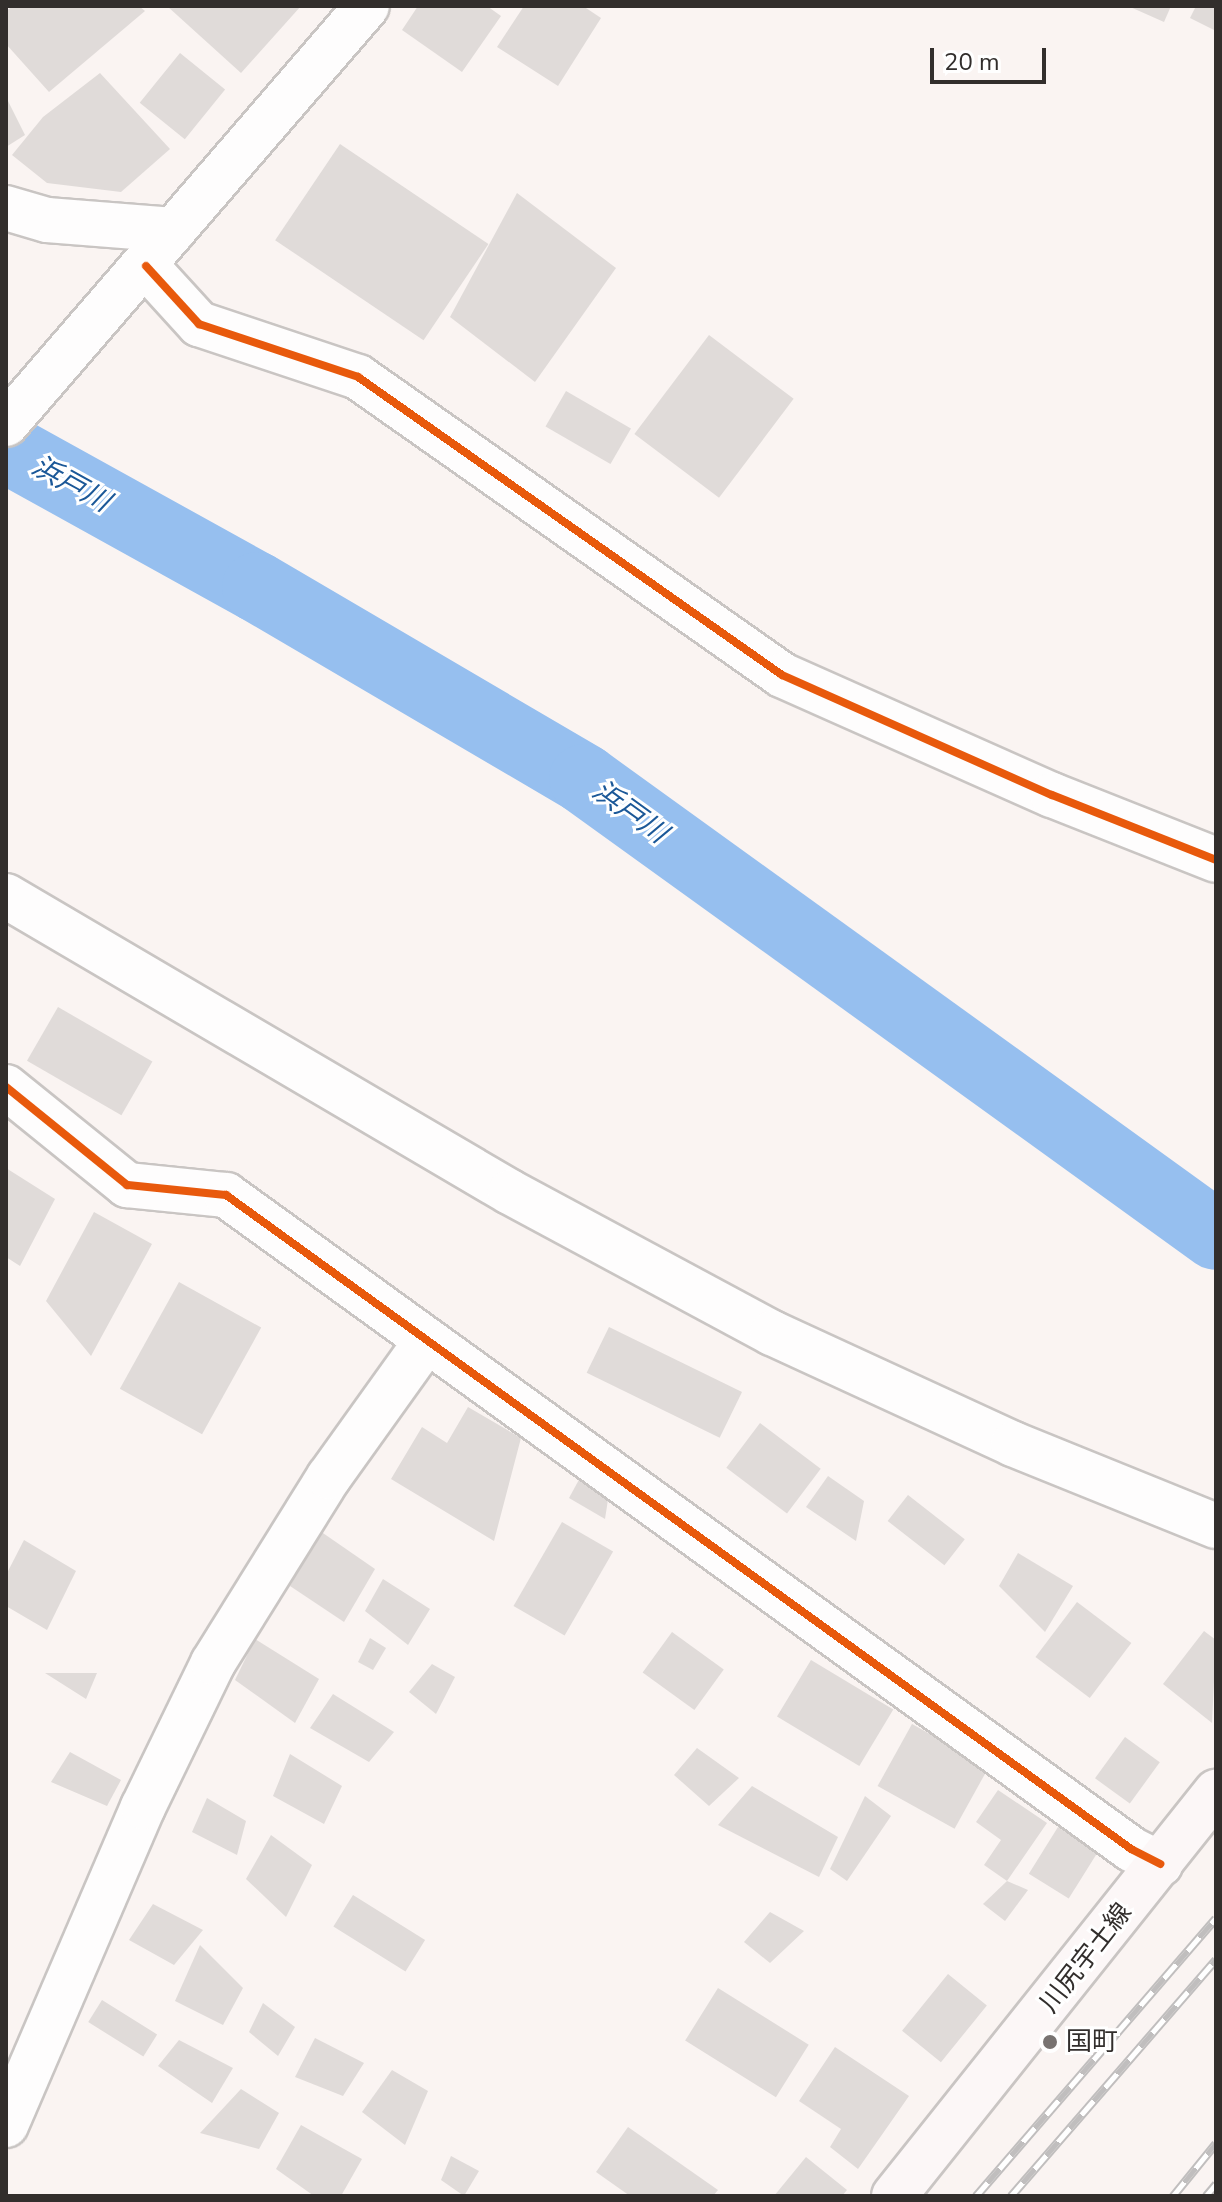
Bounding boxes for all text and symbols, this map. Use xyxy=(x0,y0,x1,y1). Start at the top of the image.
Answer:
scale bar xyxy=(934,32,1050,82)
text: 20 m xyxy=(944,46,1000,78)
water label: 浜戸川 xyxy=(26,449,116,519)
water label: 浜戸川 xyxy=(586,774,674,850)
street label: 川尻宇土線 xyxy=(1034,1897,1138,2019)
place label: 国町 xyxy=(1066,2026,1118,2058)
marker: 国町 xyxy=(1041,2033,1059,2051)

